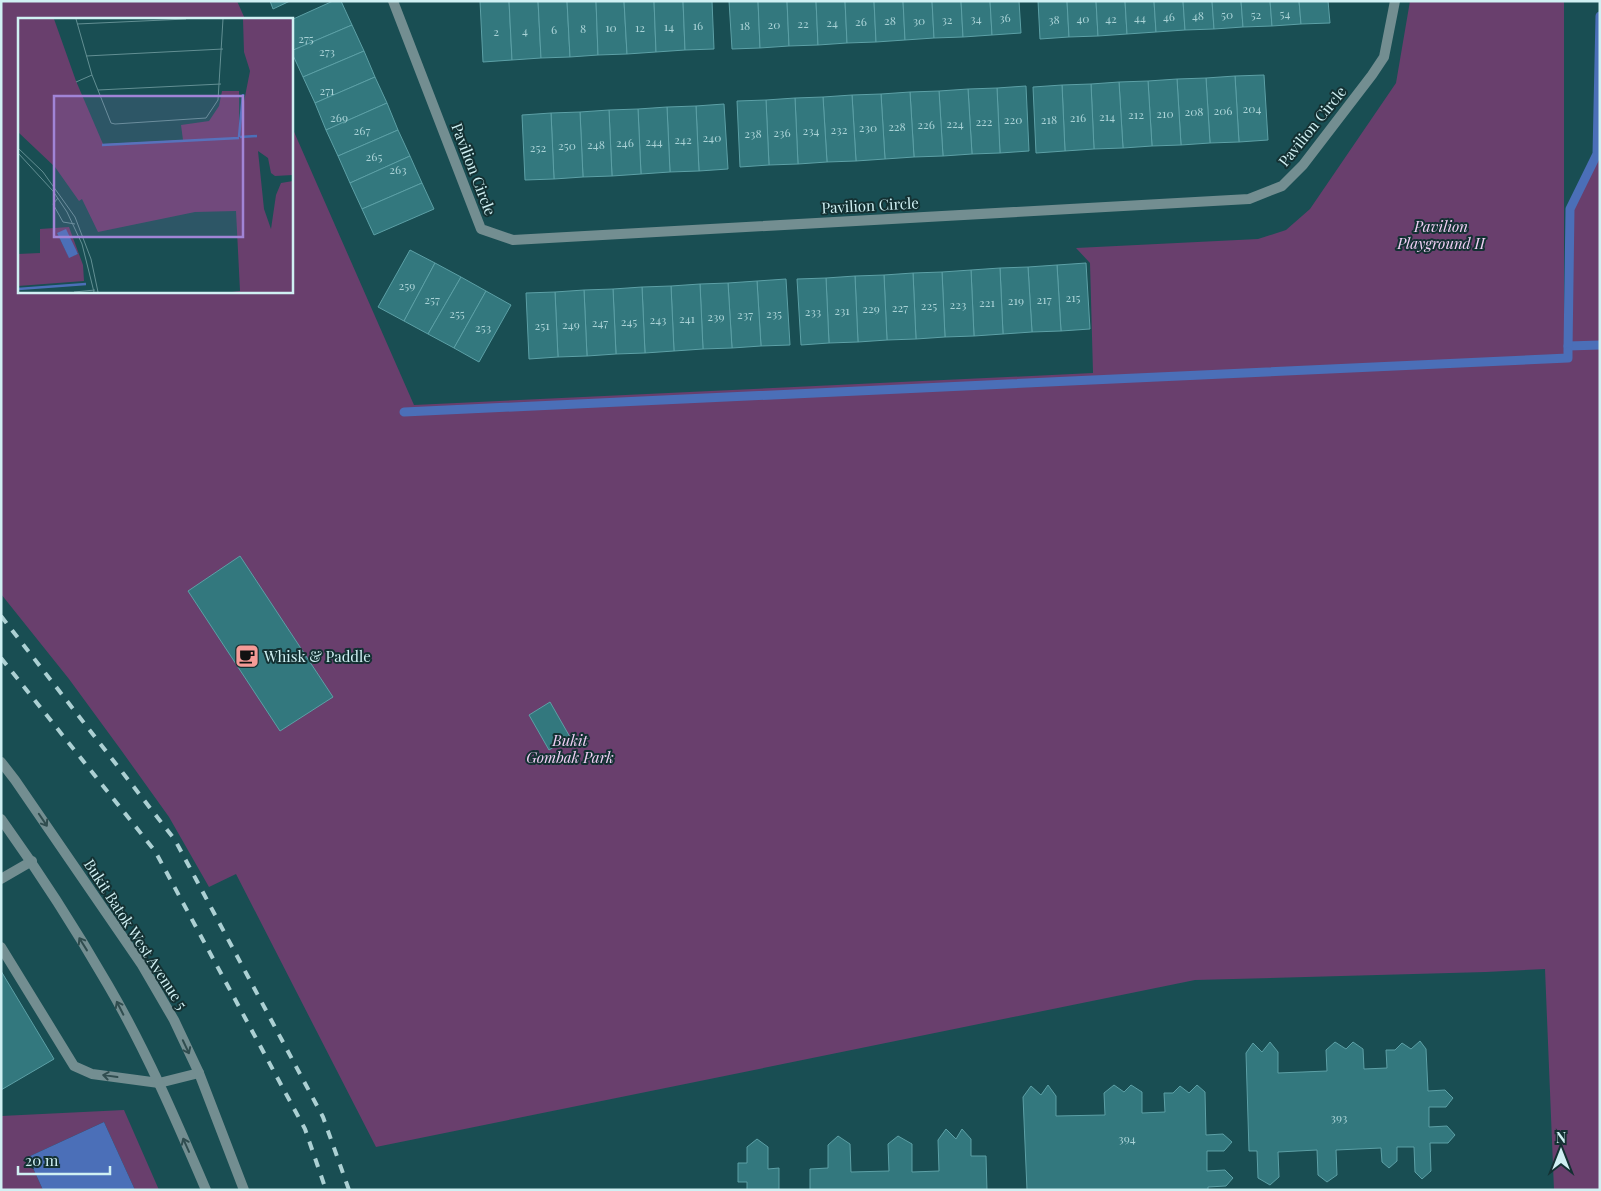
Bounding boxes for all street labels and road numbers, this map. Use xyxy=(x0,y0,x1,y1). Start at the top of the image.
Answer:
street label: Pavilion Circle xyxy=(1274,82,1350,170)
street label: Pavilion Circle xyxy=(447,120,501,218)
street label: Pavilion Circle xyxy=(821,192,919,218)
street label: Bukit Batok West Avenue 5 xyxy=(80,855,192,1013)

